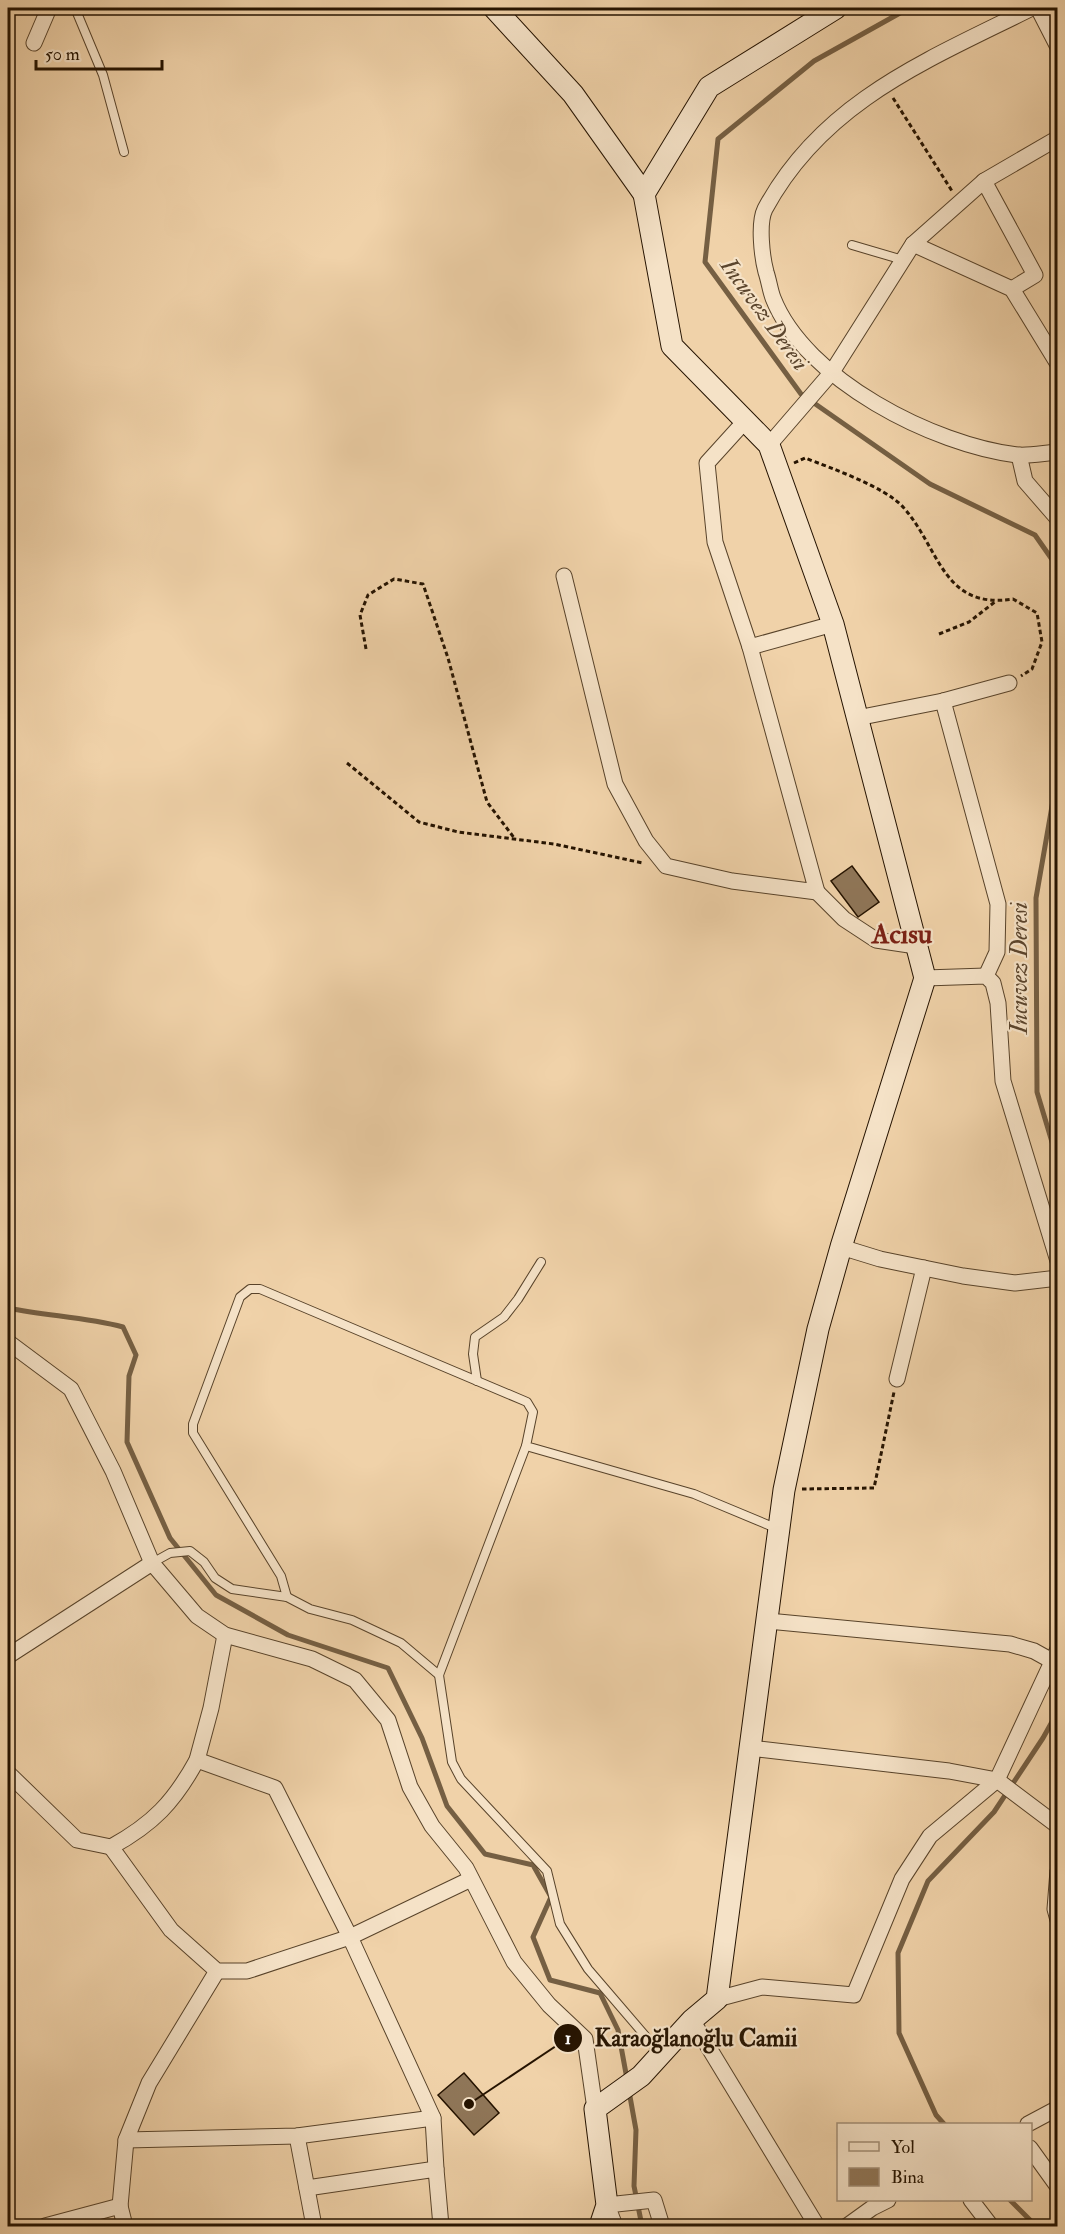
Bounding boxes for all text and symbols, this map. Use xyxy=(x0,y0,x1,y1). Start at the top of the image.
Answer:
scale bar xyxy=(36,33,162,71)
text: 50 m xyxy=(45,43,80,66)
water label: Incuvez Deresi xyxy=(712,250,816,377)
water label: Incuvez Deresi xyxy=(1004,901,1035,1036)
district label: Acısu xyxy=(871,917,933,952)
callout: Karaoğlanoğlu Camii xyxy=(553,2017,809,2059)
text: Karaoğlanoğlu Camii xyxy=(595,2023,798,2054)
text: 1 xyxy=(565,2027,571,2050)
legend xyxy=(837,2123,1032,2201)
text: Yol xyxy=(891,2136,915,2159)
text: Bina xyxy=(891,2166,925,2189)

